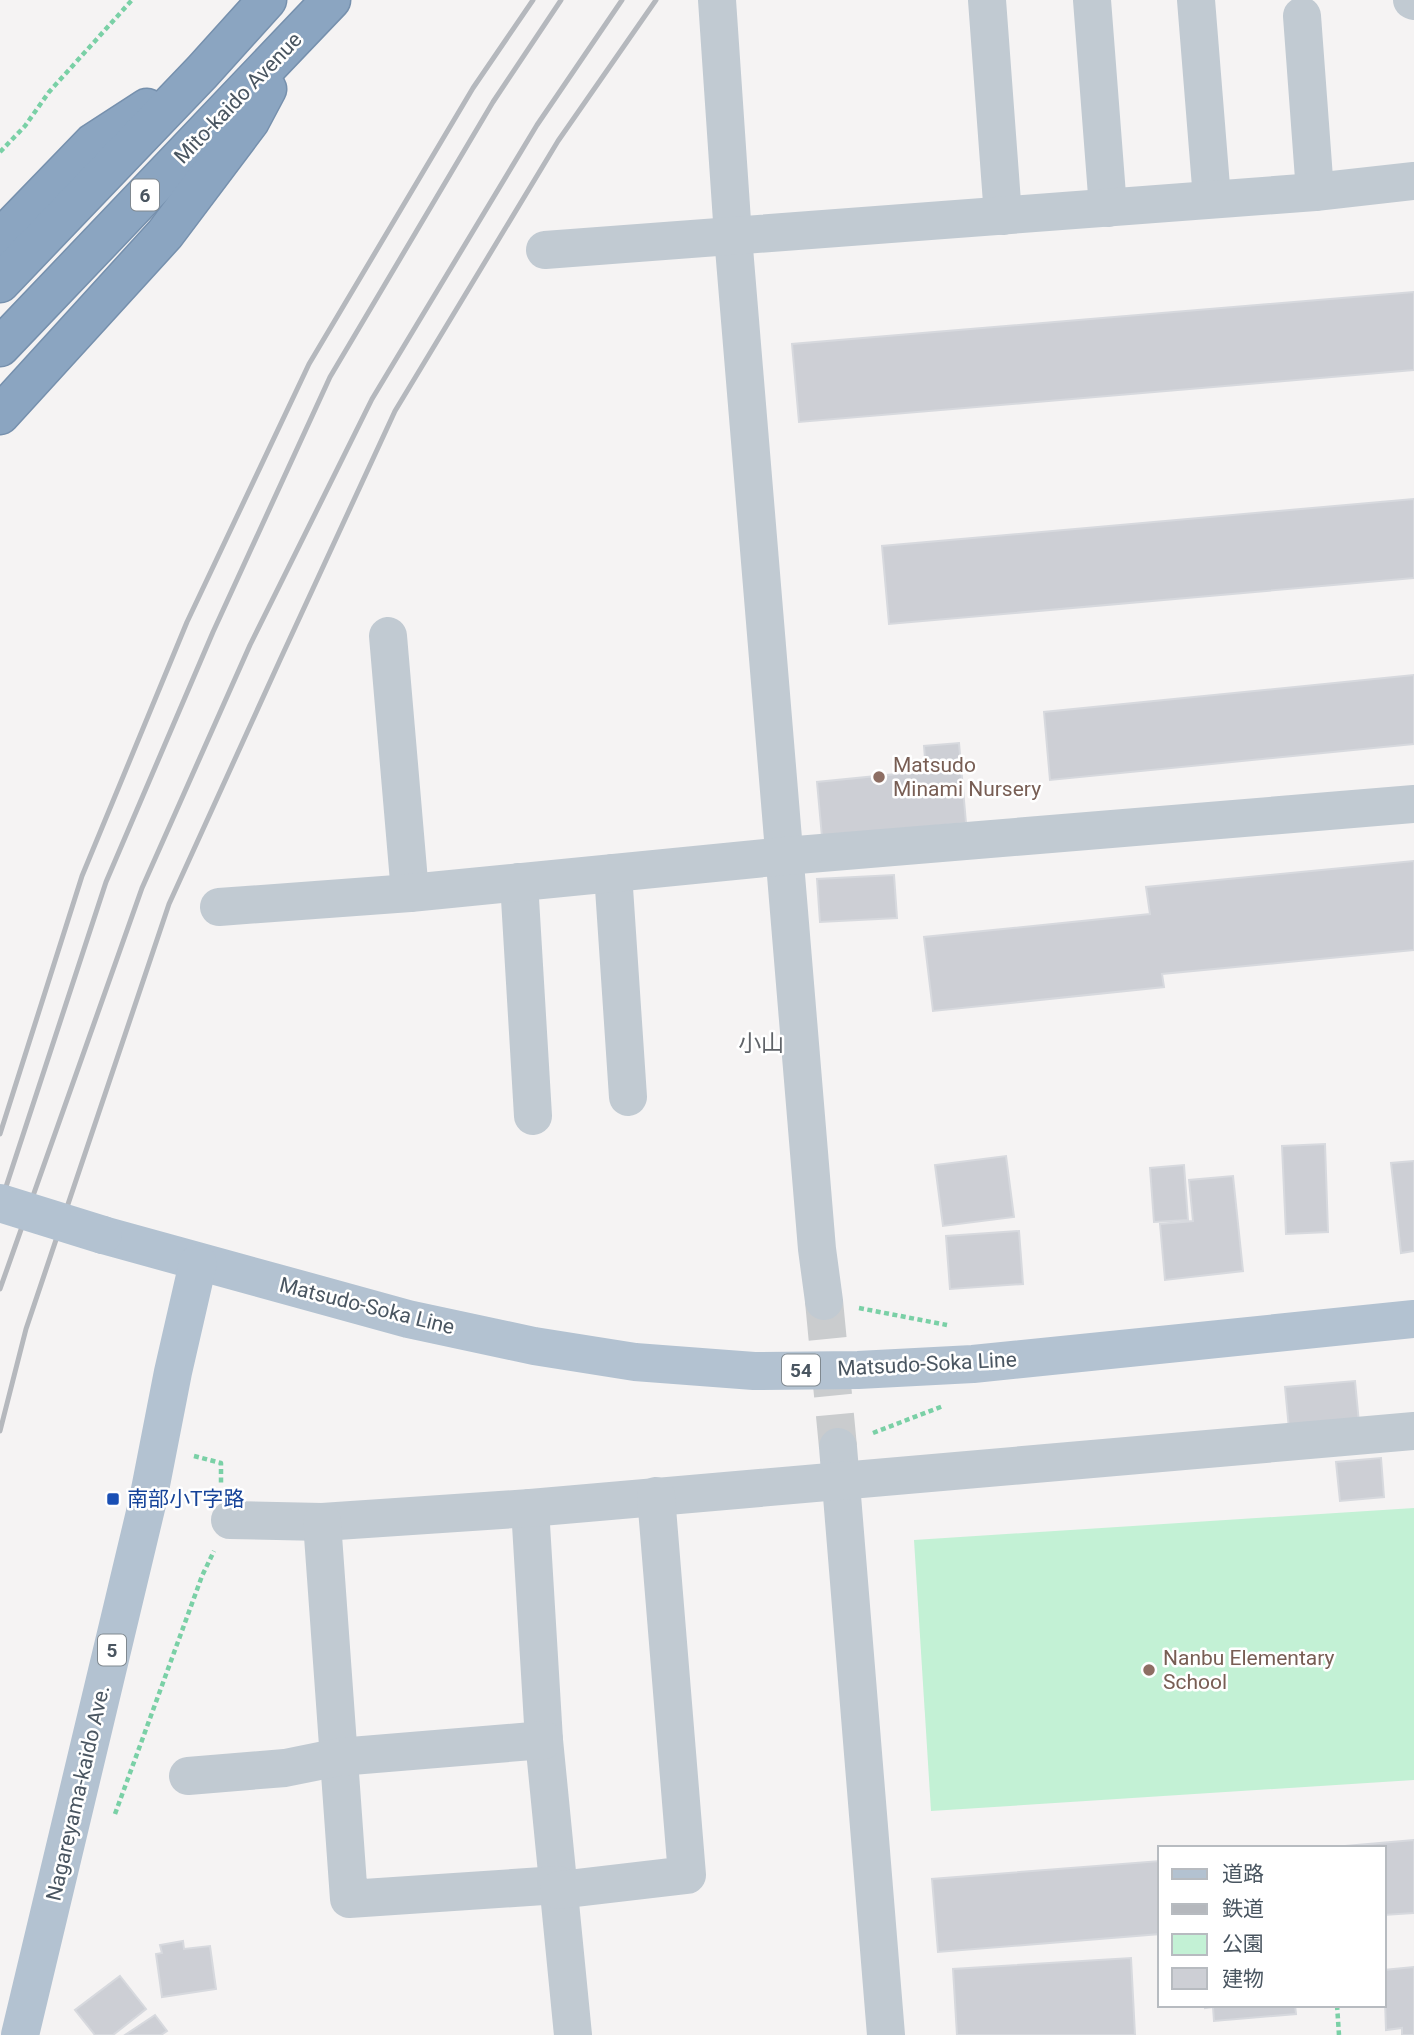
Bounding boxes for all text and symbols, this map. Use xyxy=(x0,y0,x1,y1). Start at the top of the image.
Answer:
street label: Mito-kaido Avenue xyxy=(169,28,307,168)
road number: 6 xyxy=(131,180,159,210)
place label: Matsudo Minami Nursery xyxy=(893,753,1041,801)
marker: Matsudo Minami Nursery xyxy=(871,769,887,785)
district label: 小山 xyxy=(738,1030,784,1057)
street label: Matsudo-Soka Line xyxy=(277,1273,457,1339)
street label: Matsudo-Soka Line xyxy=(837,1347,1017,1381)
road number: 54 xyxy=(782,1354,820,1386)
place label: 南部小T字路 xyxy=(127,1487,245,1511)
marker: 南部小T字路 xyxy=(105,1491,121,1507)
road number: 5 xyxy=(98,1634,126,1666)
place label: Nanbu Elementary School xyxy=(1163,1646,1334,1694)
marker: Nanbu Elementary School xyxy=(1141,1662,1157,1678)
street label: Nagareyama-kaido Ave. xyxy=(42,1683,114,1903)
legend xyxy=(1158,1846,1386,2007)
text: 道路 xyxy=(1222,1862,1264,1886)
text: 鉄道 xyxy=(1222,1897,1264,1921)
text: 公園 xyxy=(1222,1932,1264,1956)
text: 建物 xyxy=(1222,1967,1264,1991)

